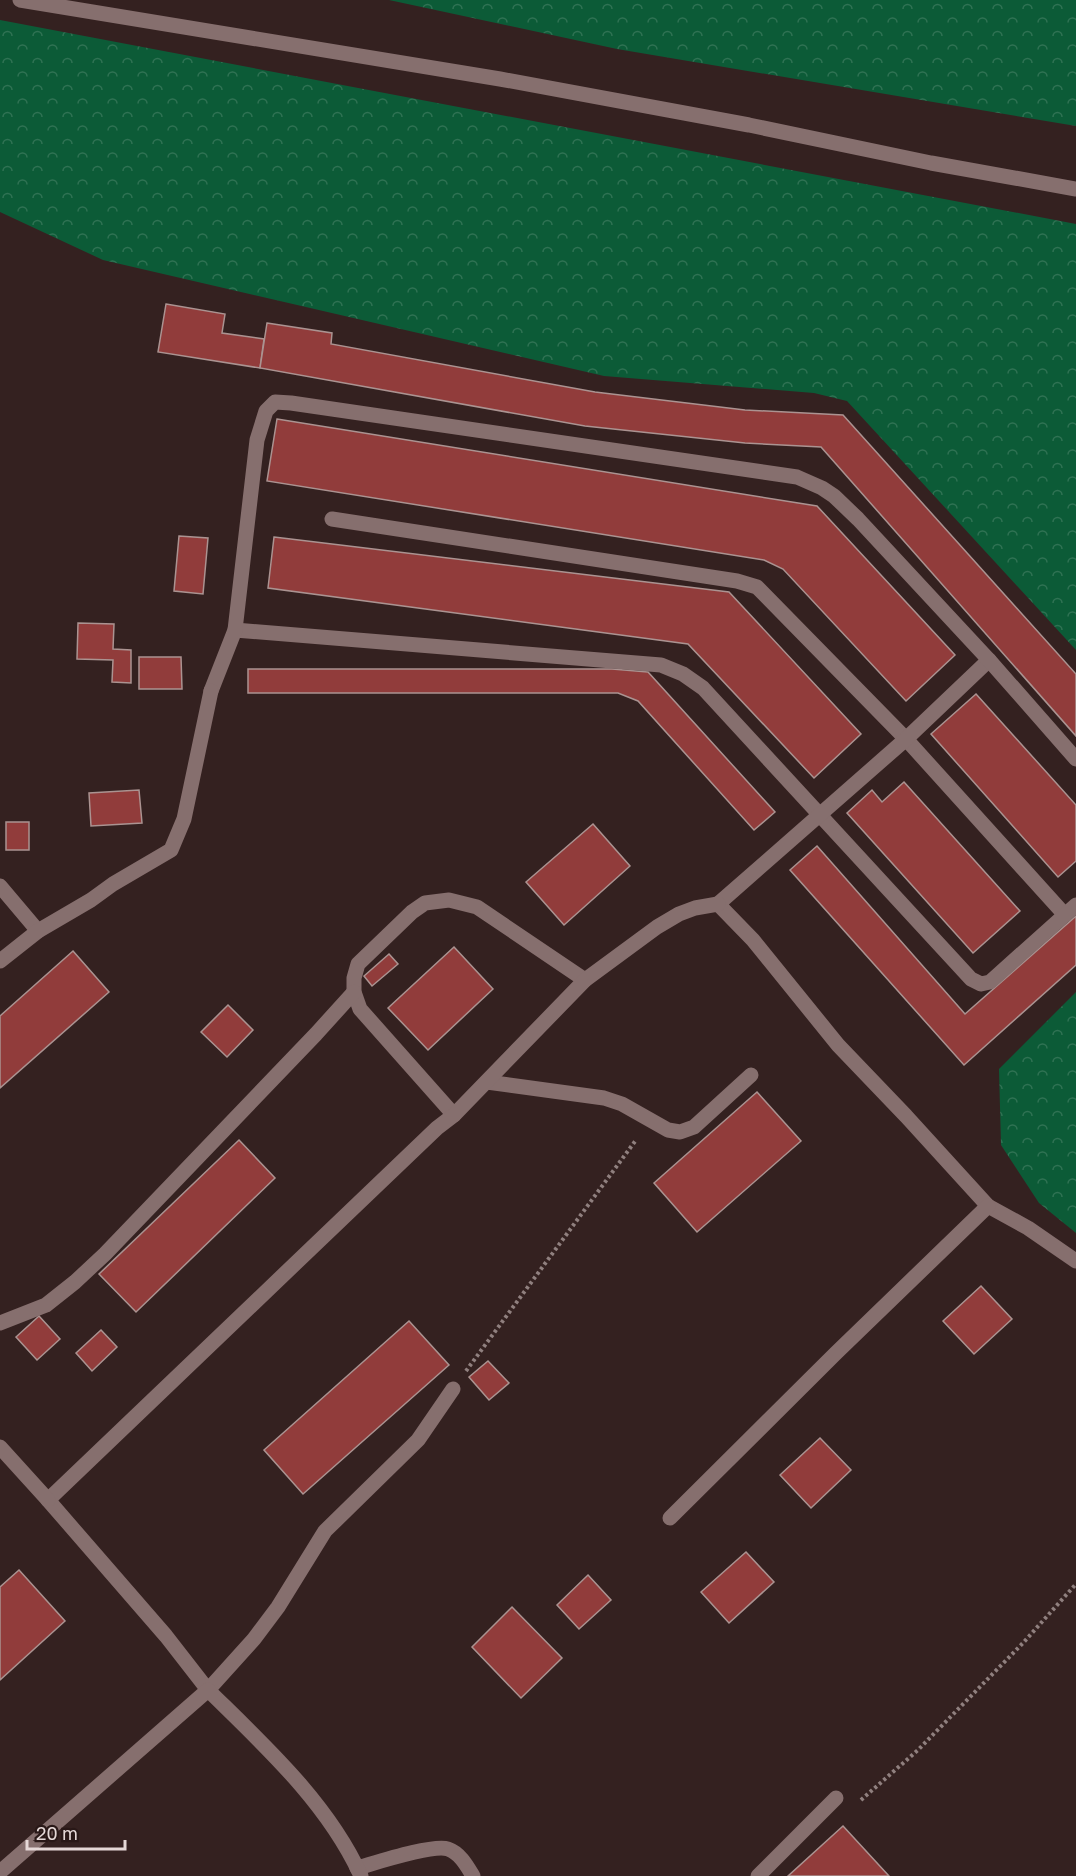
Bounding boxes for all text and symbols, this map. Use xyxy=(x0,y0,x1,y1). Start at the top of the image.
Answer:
scale bar xyxy=(27,1813,124,1851)
text: 20 m xyxy=(36,1822,78,1844)

